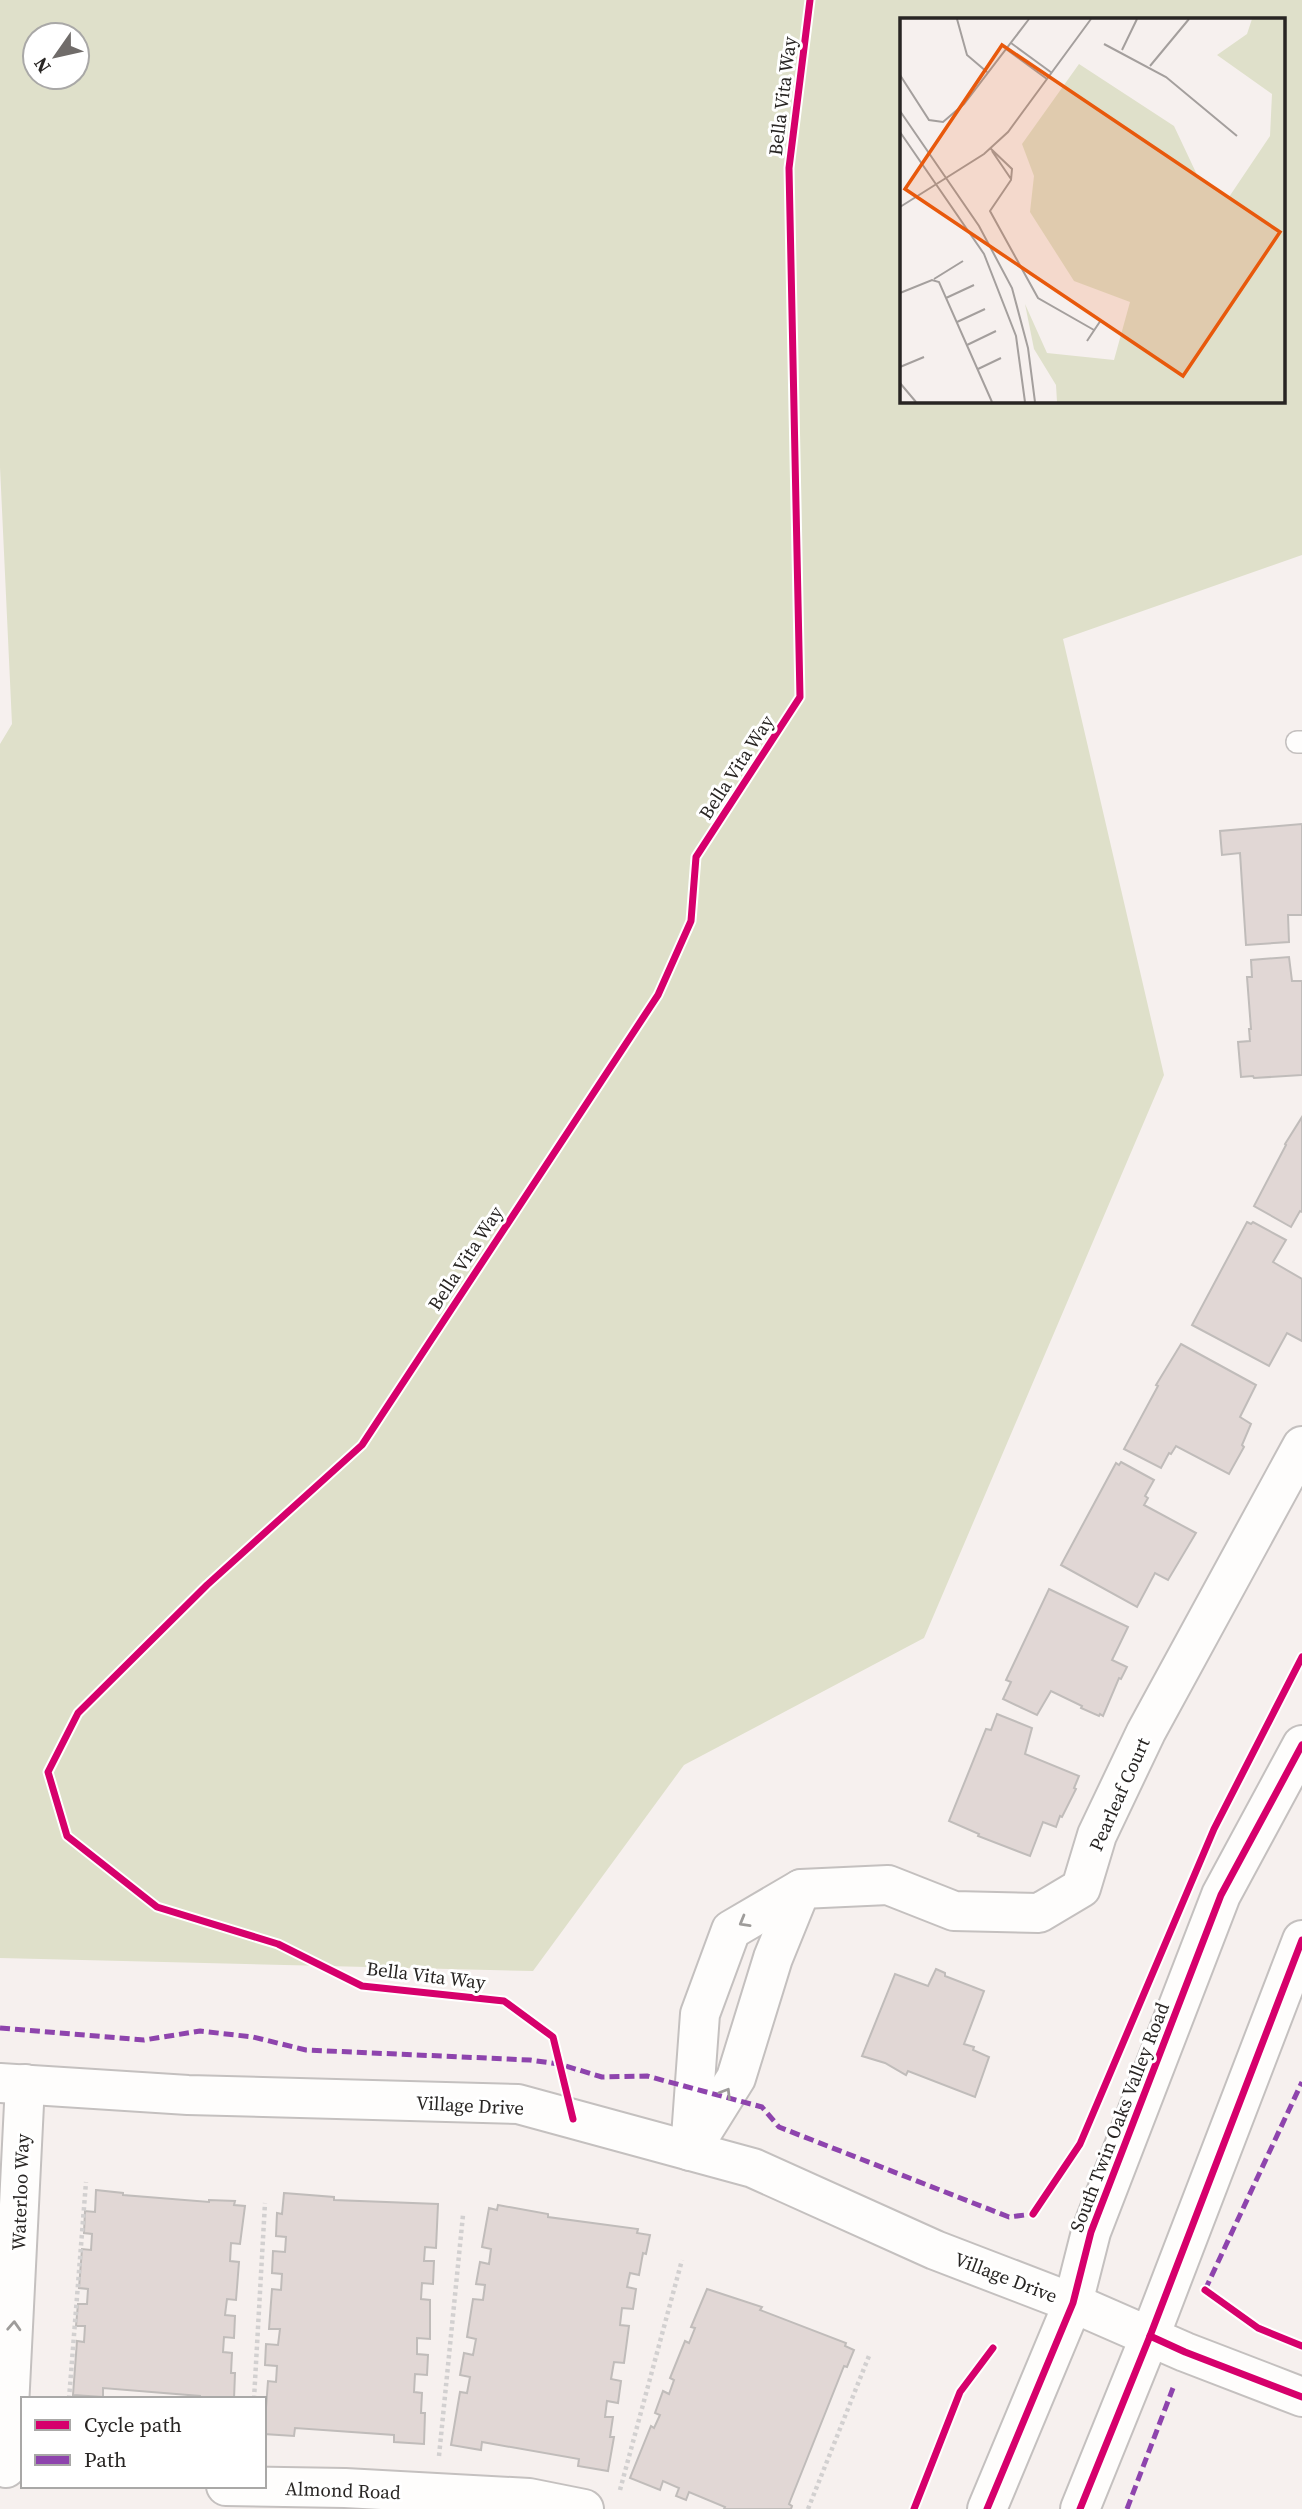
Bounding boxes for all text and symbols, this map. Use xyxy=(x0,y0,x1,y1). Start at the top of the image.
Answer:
inset map xyxy=(900,18,1284,402)
north arrow xyxy=(21,21,91,91)
street label: Bella Vita Way xyxy=(762,35,802,157)
text: N xyxy=(27,52,57,79)
street label: Bella Vita Way xyxy=(692,709,780,824)
street label: Bella Vita Way xyxy=(421,1200,509,1315)
street label: Pearleaf Court xyxy=(1082,1732,1156,1855)
one-way arrow xyxy=(739,1914,752,1927)
street label: Bella Vita Way xyxy=(365,1955,487,1995)
street label: South Twin Oaks Valley Road xyxy=(1063,1998,1175,2236)
one-way arrow xyxy=(718,2088,731,2101)
street label: Village Drive xyxy=(415,2089,525,2121)
street label: Waterloo Way xyxy=(5,2133,35,2251)
street label: Village Drive xyxy=(951,2245,1061,2309)
one-way arrow xyxy=(6,2320,21,2331)
legend xyxy=(21,2397,266,2488)
text: Cycle path xyxy=(84,2410,182,2439)
text: Path xyxy=(84,2445,127,2474)
street label: Almond Road xyxy=(285,2475,401,2505)

